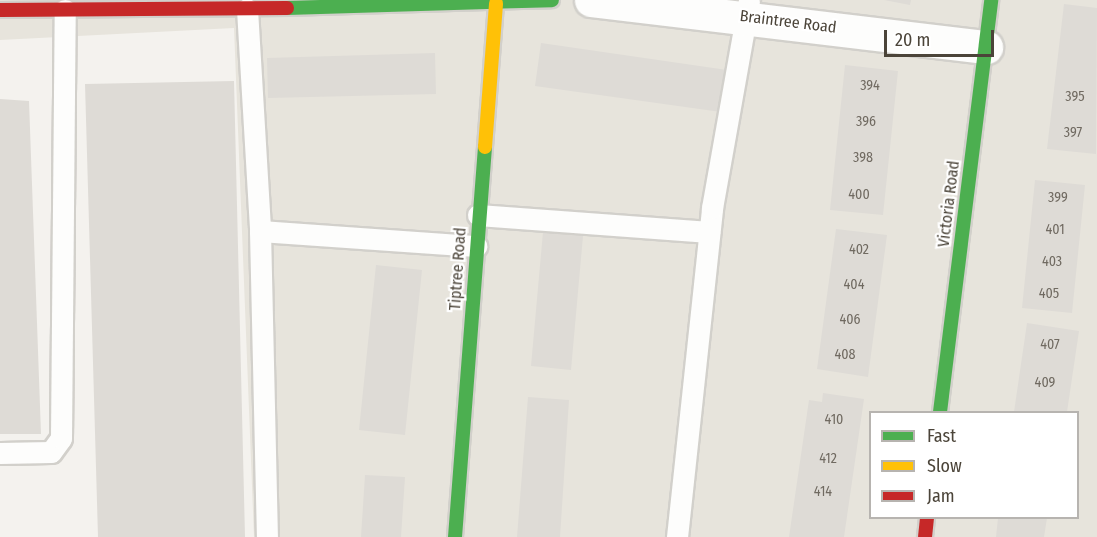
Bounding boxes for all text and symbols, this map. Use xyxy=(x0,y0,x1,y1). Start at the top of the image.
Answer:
street label: Braintree Road xyxy=(739,7,837,37)
scale bar xyxy=(887,18,996,56)
text: 20 m xyxy=(895,29,930,51)
house number: 394 xyxy=(860,78,880,94)
house number: 395 xyxy=(1065,89,1085,105)
house number: 396 xyxy=(856,114,876,130)
house number: 397 xyxy=(1064,125,1082,141)
house number: 398 xyxy=(853,150,873,166)
street label: Victoria Road xyxy=(934,160,964,248)
house number: 400 xyxy=(848,187,870,203)
house number: 399 xyxy=(1048,190,1068,206)
house number: 401 xyxy=(1045,222,1065,238)
street label: Tiptree Road xyxy=(446,227,470,311)
house number: 402 xyxy=(849,242,869,258)
house number: 403 xyxy=(1042,254,1062,270)
house number: 404 xyxy=(844,277,864,293)
house number: 405 xyxy=(1039,286,1059,302)
house number: 406 xyxy=(839,312,861,328)
house number: 407 xyxy=(1040,337,1060,353)
house number: 408 xyxy=(834,347,856,363)
house number: 409 xyxy=(1035,375,1055,391)
legend xyxy=(869,411,1079,519)
house number: 410 xyxy=(825,412,843,428)
text: Fast xyxy=(927,425,956,447)
house number: 412 xyxy=(819,451,837,467)
text: Slow xyxy=(927,455,962,477)
house number: 414 xyxy=(814,484,832,500)
text: Jam xyxy=(927,485,955,507)

